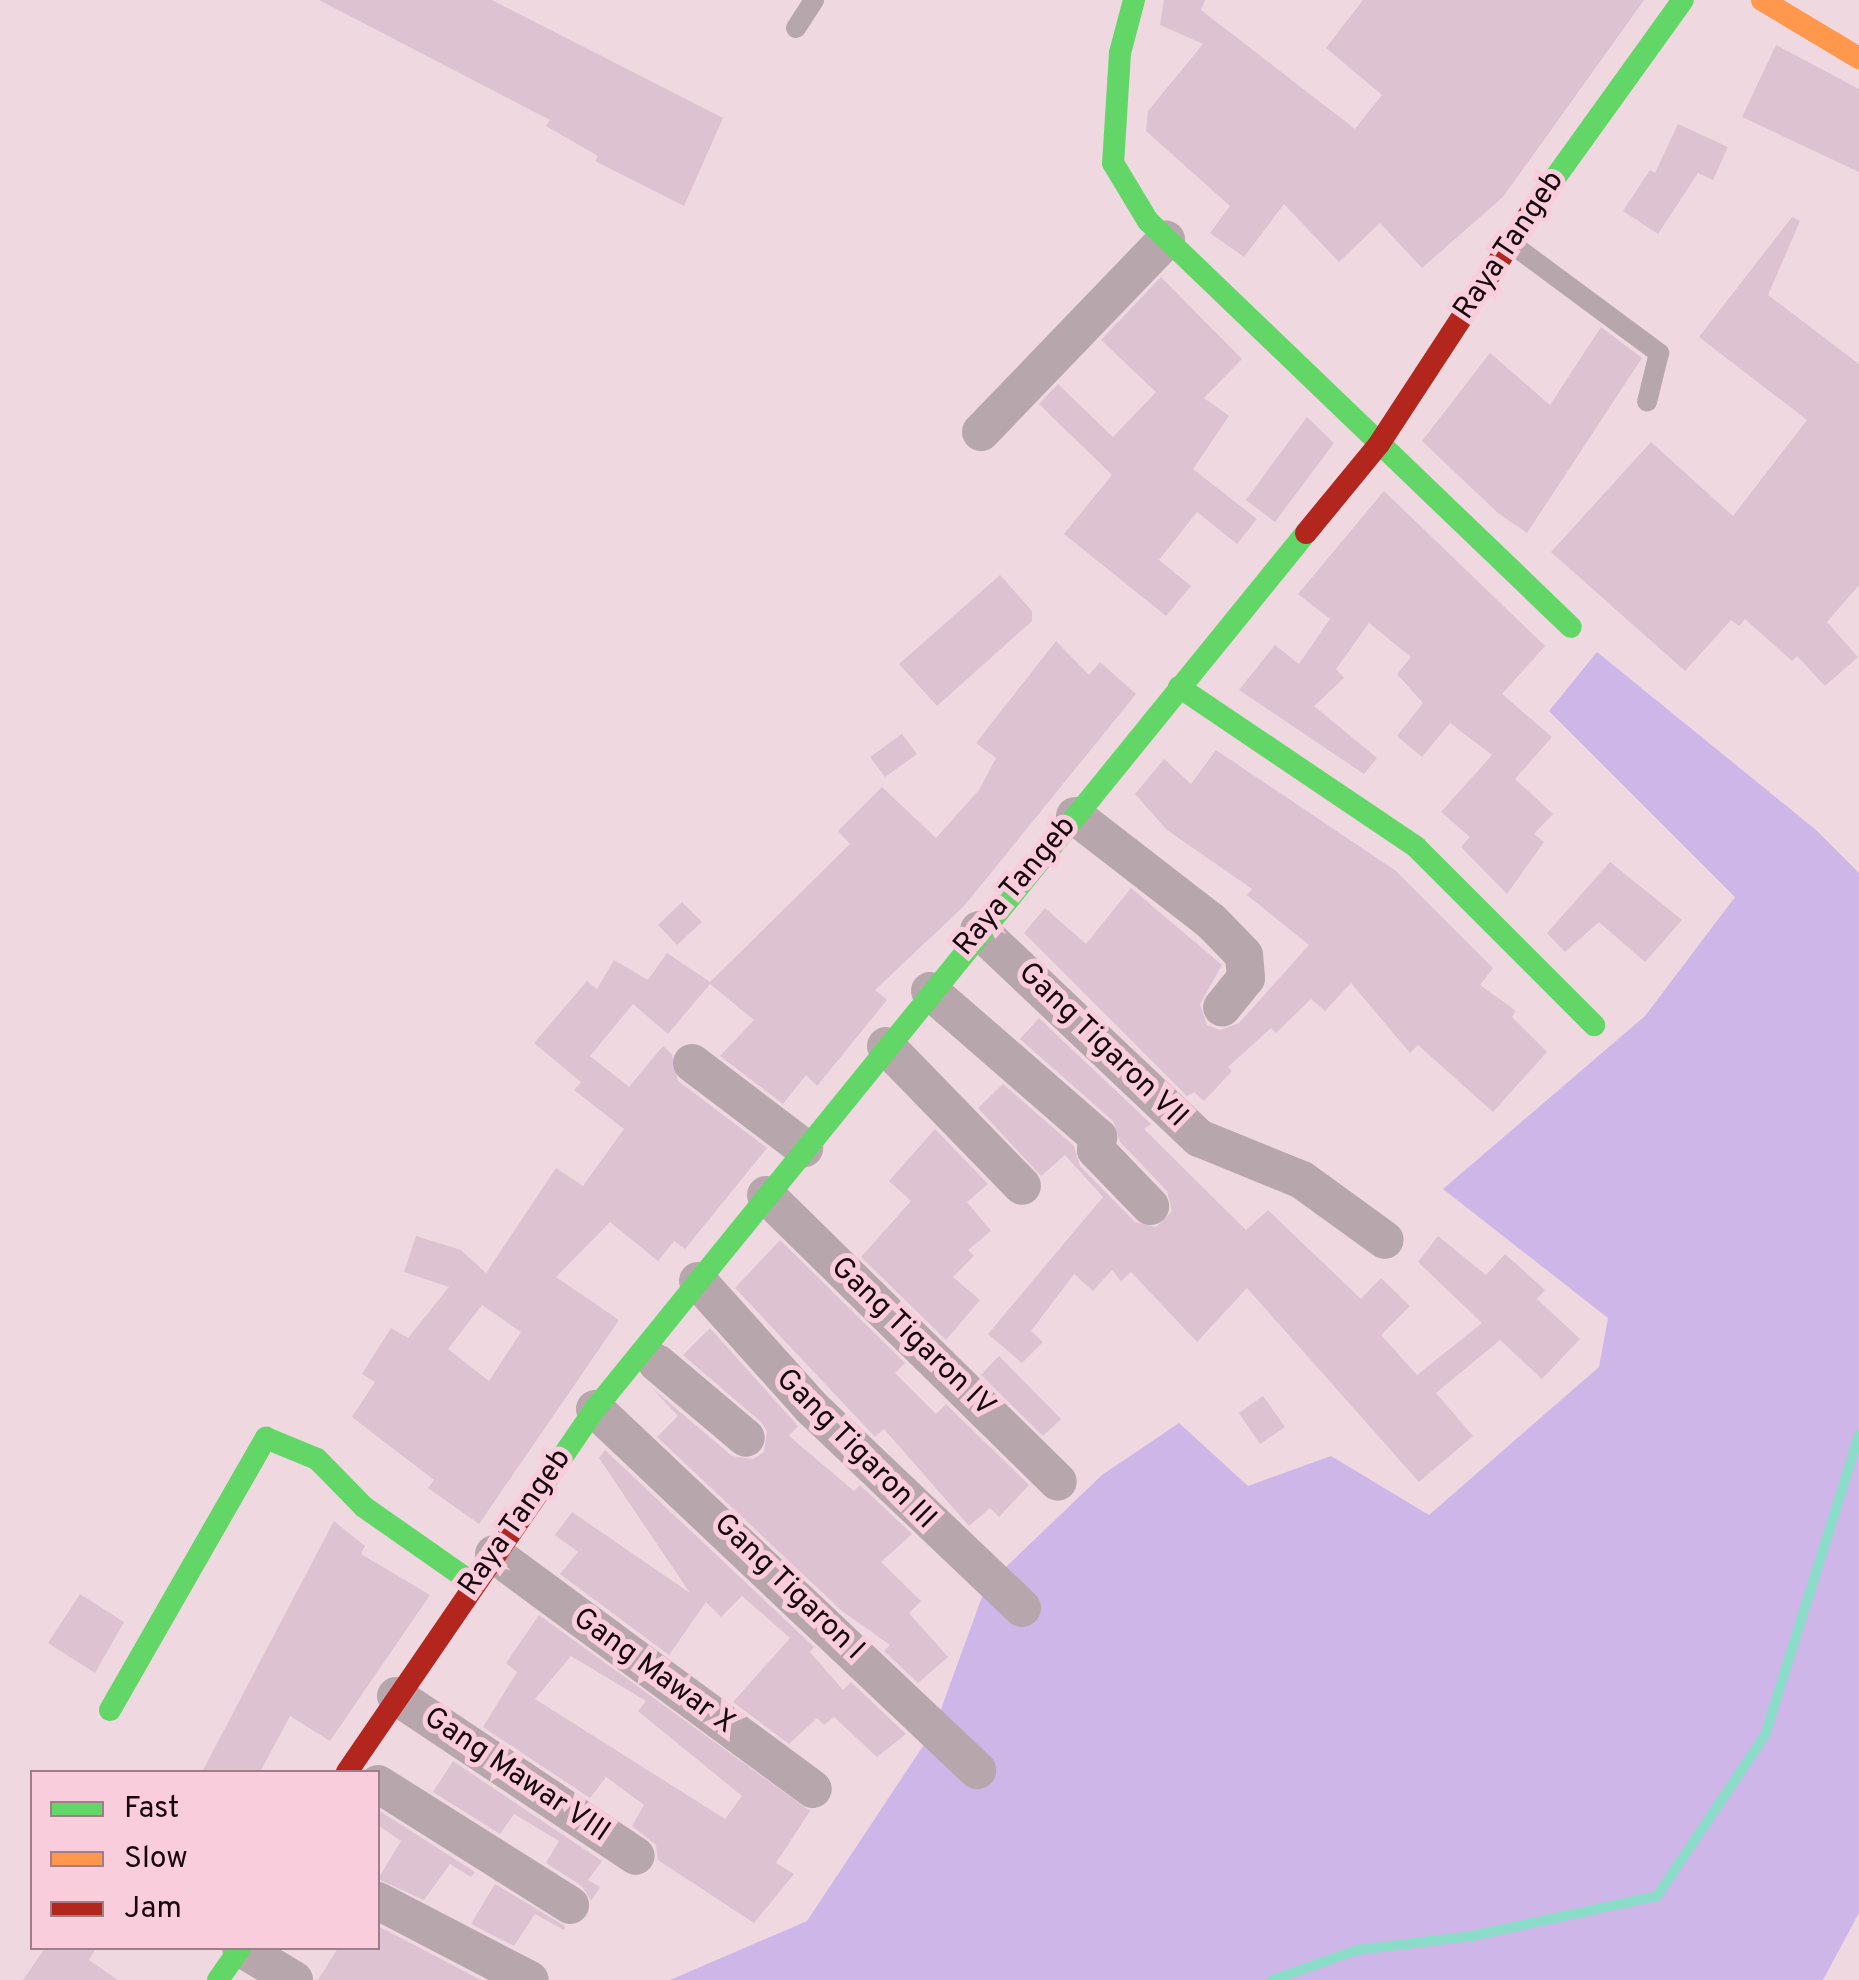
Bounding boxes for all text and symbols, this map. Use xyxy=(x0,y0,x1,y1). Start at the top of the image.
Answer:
street label: Raya Tangeb xyxy=(1447,165,1573,327)
street label: Raya Tangeb xyxy=(947,809,1085,965)
street label: Gang Tigaron VII xyxy=(1009,955,1195,1137)
street label: Gang Tigaron IV xyxy=(822,1250,1002,1426)
street label: Gang Tigaron III xyxy=(767,1362,943,1538)
street label: Raya Tangeb xyxy=(452,1442,580,1604)
street label: Gang Tigaron I xyxy=(705,1507,871,1669)
street label: Gang Mawar X xyxy=(565,1601,741,1743)
street label: Gang Mawar VIII xyxy=(416,1700,616,1852)
legend xyxy=(30,1770,380,1950)
text: Fast xyxy=(124,1791,179,1828)
text: Slow xyxy=(124,1841,188,1878)
text: Jam xyxy=(124,1891,182,1928)

